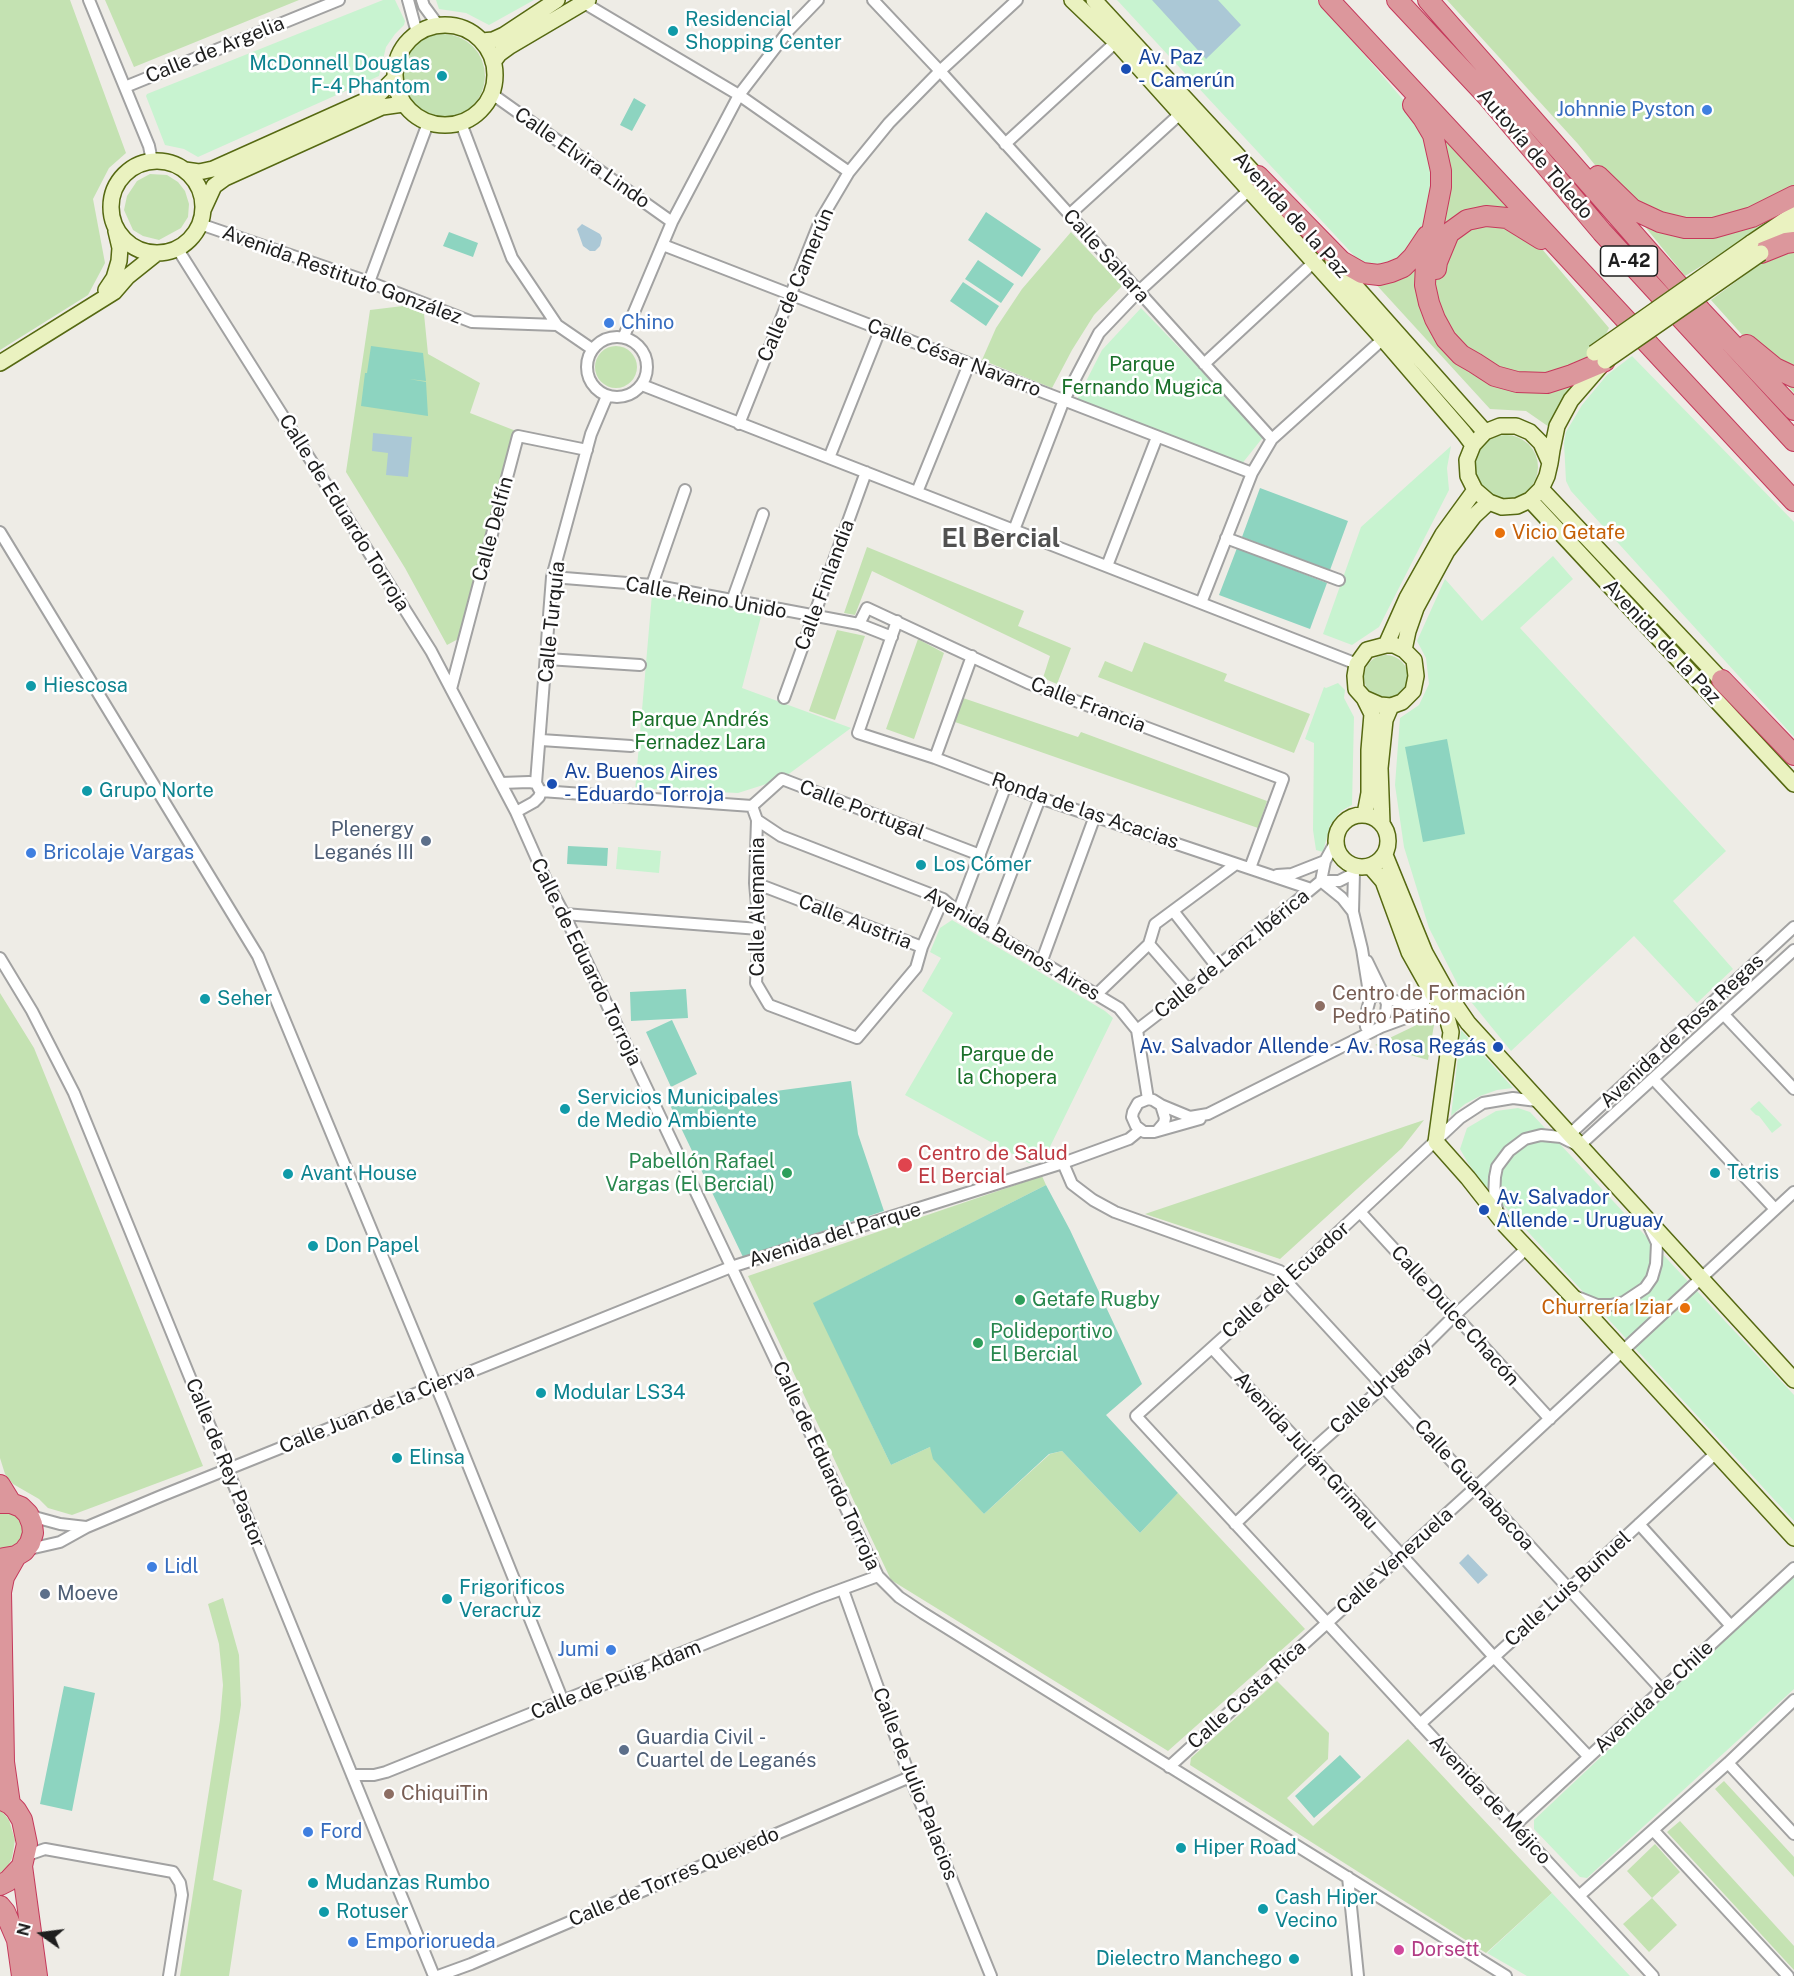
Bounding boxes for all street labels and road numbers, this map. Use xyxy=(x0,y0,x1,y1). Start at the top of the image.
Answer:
street label: Calle de Argelia xyxy=(142,11,288,89)
street label: Autovía de Toledo xyxy=(1472,84,1598,224)
street label: Calle Elvira Lindo xyxy=(510,102,654,214)
street label: Avenida de la Paz xyxy=(1228,147,1354,283)
street label: Calle de Camerún xyxy=(753,204,839,366)
street label: Calle Sahara xyxy=(1058,204,1154,308)
street label: Avenida Restituto González xyxy=(219,220,465,330)
road number: A-42 xyxy=(1600,246,1658,276)
street label: Calle César Navarro xyxy=(864,314,1044,402)
street label: Calle de Eduardo Torroja xyxy=(273,410,415,616)
street label: Calle Delfín xyxy=(468,474,518,584)
street label: Calle Finlandia xyxy=(790,516,860,654)
street label: Calle Turquía xyxy=(534,560,570,684)
street label: Calle Reino Unido xyxy=(624,572,788,624)
street label: Avenida de la Paz xyxy=(1598,575,1726,709)
street label: Calle Francia xyxy=(1027,672,1149,738)
street label: Ronda de las Acacias xyxy=(988,768,1182,854)
street label: Calle Portugal xyxy=(796,775,928,845)
street label: Calle Alemania xyxy=(746,837,770,977)
street label: Calle de Eduardo Torroja xyxy=(525,854,647,1070)
street label: Avenida Buenos Aires xyxy=(920,882,1104,1006)
street label: Calle de Lanz Ibérica xyxy=(1150,884,1314,1024)
street label: Calle Austria xyxy=(795,889,915,955)
street label: Avenida de Rosa Regas xyxy=(1595,949,1769,1113)
street label: Avenida del Parque xyxy=(746,1197,924,1273)
street label: Calle del Ecuador xyxy=(1217,1216,1355,1344)
street label: Calle Dulce Chacón xyxy=(1386,1241,1524,1391)
street label: Calle Uruguay xyxy=(1325,1333,1437,1439)
street label: Calle de Eduardo Torroja xyxy=(767,1358,885,1574)
street label: Calle Juan de la Cierva xyxy=(276,1359,478,1459)
street label: Avenida Julián Grimau xyxy=(1229,1367,1383,1535)
street label: Calle de Rey Pastor xyxy=(180,1375,270,1551)
street label: Calle Guanabacoa xyxy=(1409,1415,1539,1555)
street label: Calle Venezuela xyxy=(1332,1502,1458,1620)
street label: Calle Luis Buñuel xyxy=(1500,1526,1636,1652)
street label: Calle de Puig Adam xyxy=(528,1635,704,1725)
street label: Calle Costa Rica xyxy=(1183,1636,1311,1754)
street label: Avenida de Chile xyxy=(1590,1636,1718,1758)
street label: Calle de Julio Palacios xyxy=(867,1684,963,1884)
street label: Avenida de Méjico xyxy=(1424,1730,1556,1870)
street label: Calle de Torres Quevedo xyxy=(565,1822,783,1932)

